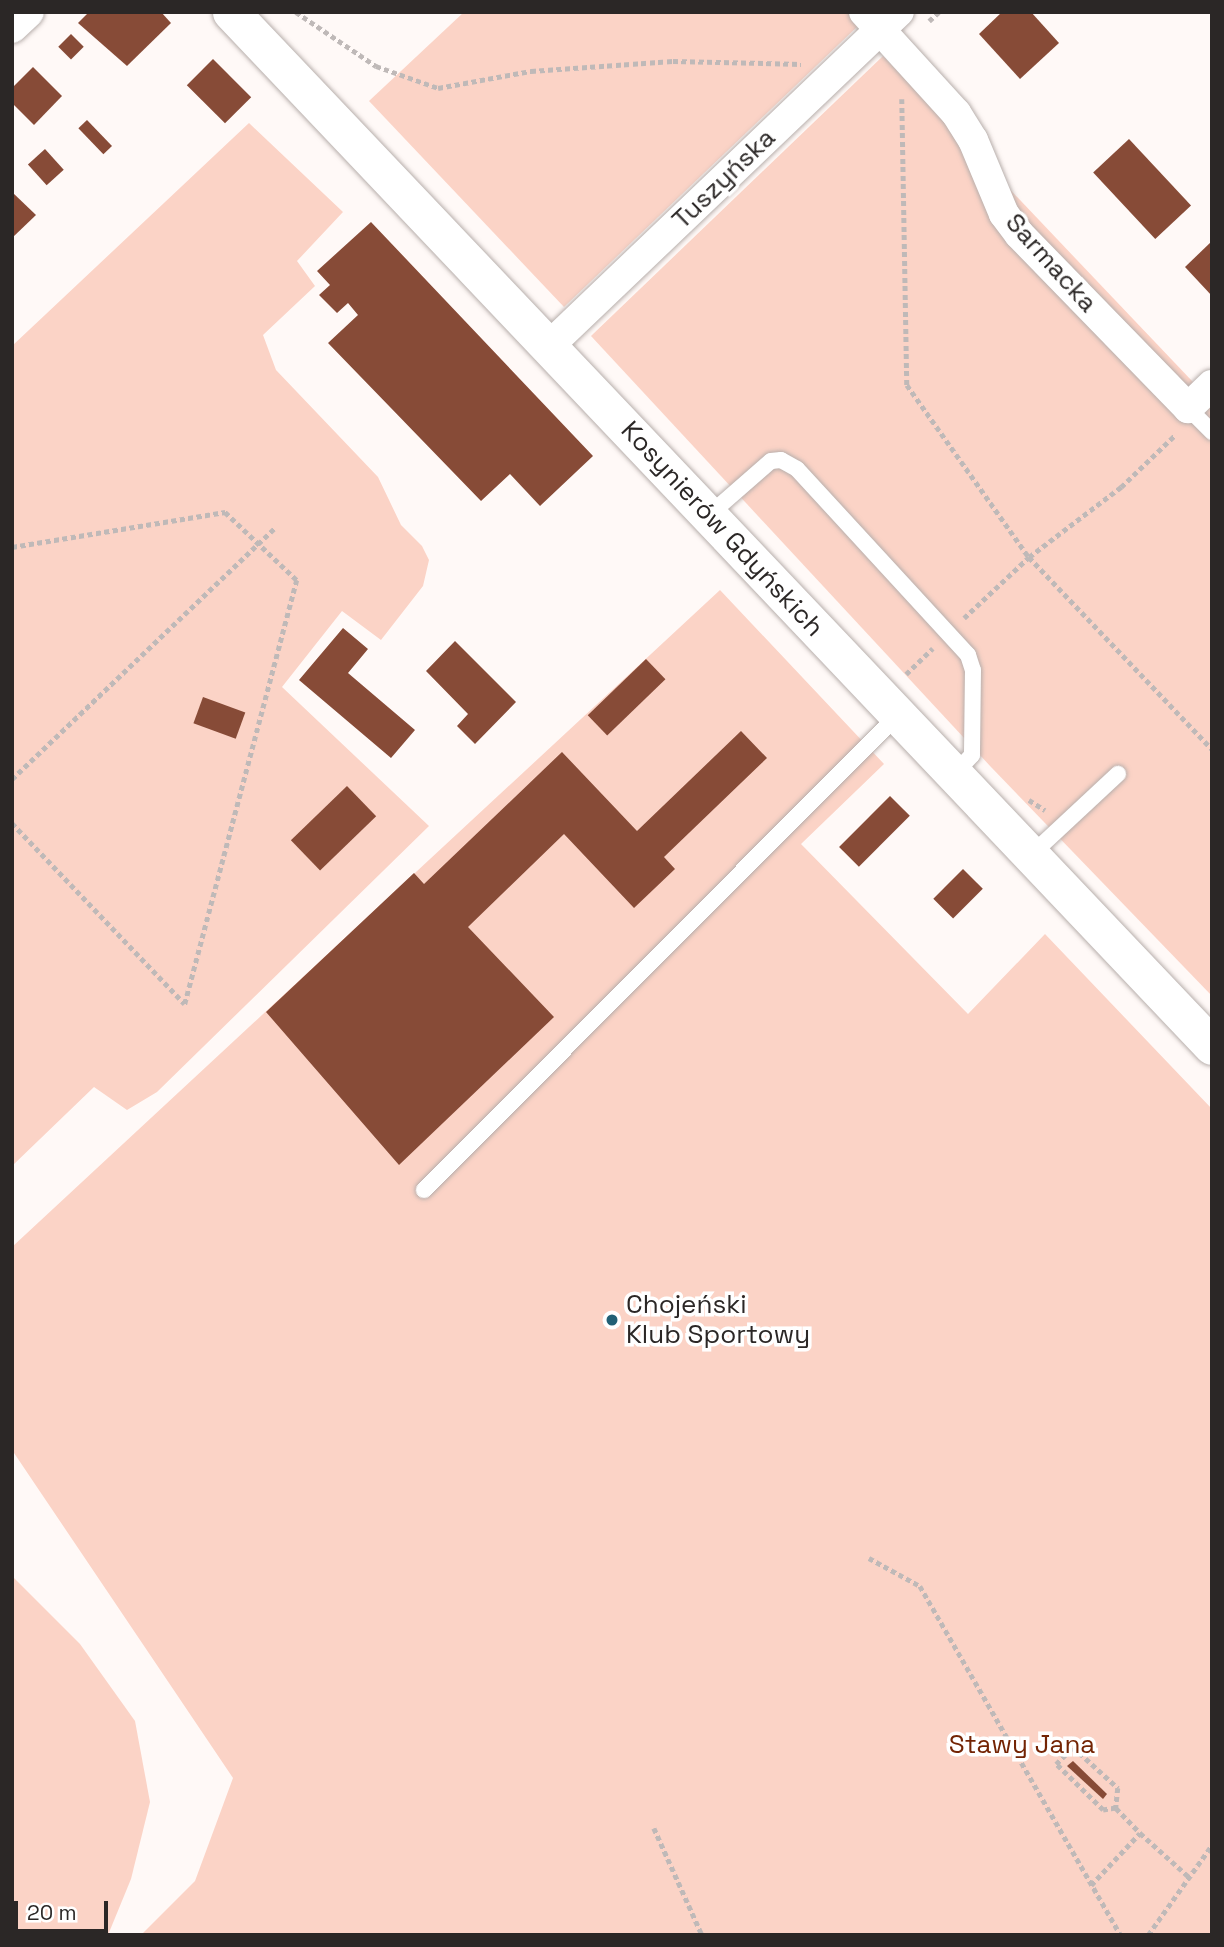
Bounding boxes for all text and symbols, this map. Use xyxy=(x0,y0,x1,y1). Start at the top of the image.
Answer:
street label: Tuszyńska xyxy=(666,122,782,236)
street label: Sarmacka xyxy=(999,207,1103,319)
street label: Kosynierów Gdyńskich xyxy=(614,415,830,643)
place label: Chojeński Klub Sportowy xyxy=(626,1289,810,1350)
marker: Chojeński Klub Sportowy xyxy=(604,1312,620,1328)
park label: Stawy Jana xyxy=(949,1729,1095,1761)
scale bar xyxy=(18,1888,112,1932)
text: 20 m xyxy=(27,1899,77,1926)

